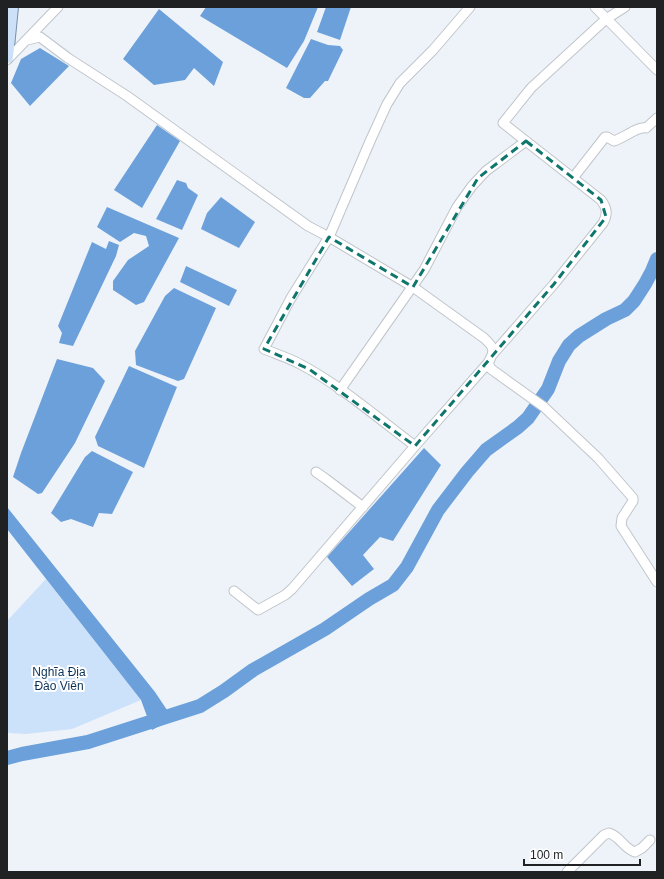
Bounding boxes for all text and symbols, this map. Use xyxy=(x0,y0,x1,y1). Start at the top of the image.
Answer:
park label: Nghĩa Địa Đào Viên xyxy=(32,665,86,693)
scale bar xyxy=(524,841,640,867)
text: 100 m xyxy=(530,848,563,862)

